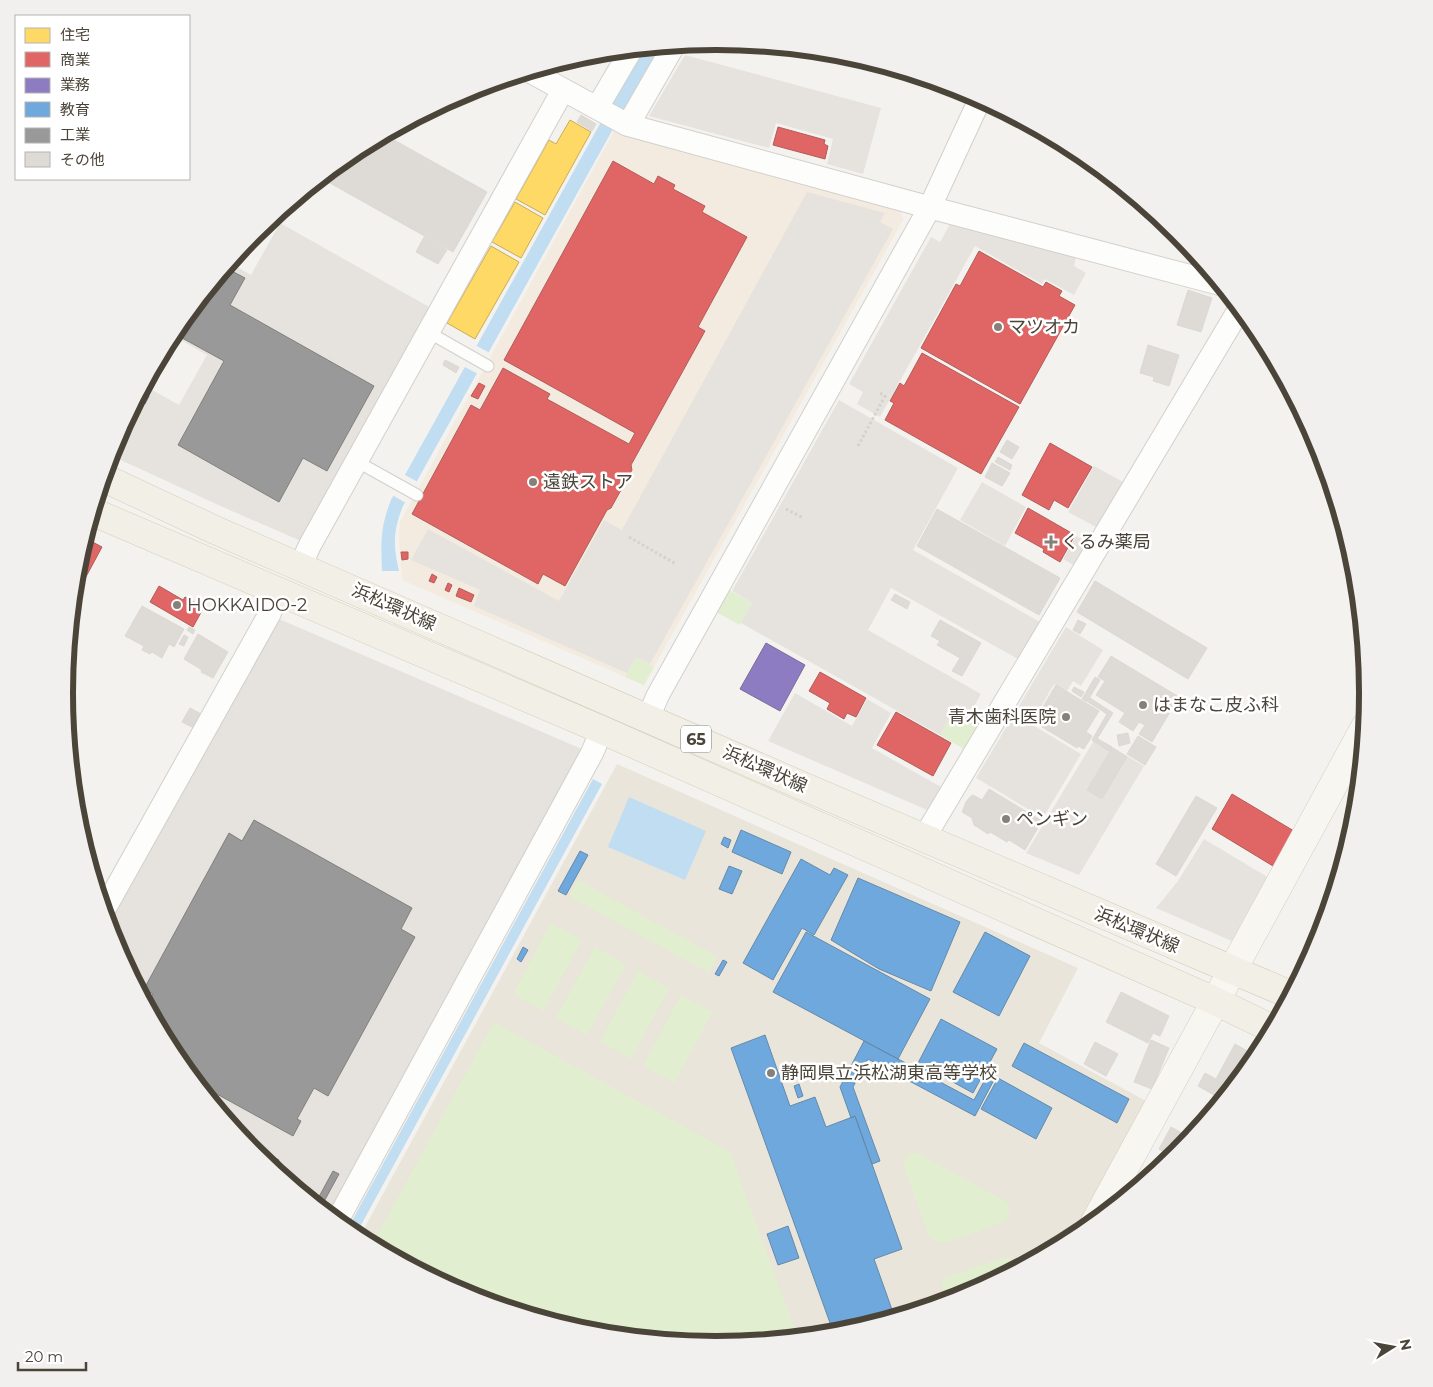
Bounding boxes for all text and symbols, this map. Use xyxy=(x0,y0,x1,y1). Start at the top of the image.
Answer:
legend xyxy=(15,15,190,180)
text: 住宅 xyxy=(60,25,90,44)
text: 商業 xyxy=(60,50,90,69)
text: 業務 xyxy=(60,75,90,94)
text: 教育 xyxy=(60,100,90,119)
text: 工業 xyxy=(60,125,90,144)
text: その他 xyxy=(60,150,105,169)
place label: マツオカ xyxy=(1008,316,1080,338)
marker: マツオカ xyxy=(992,321,1004,333)
place label: 遠鉄ストア xyxy=(543,471,633,493)
marker: 遠鉄ストア xyxy=(527,476,539,488)
place label: くるみ薬局 xyxy=(1061,531,1151,553)
marker: くるみ薬局 xyxy=(1045,536,1057,548)
street label: 浜松環状線 xyxy=(348,579,440,635)
place label: HOKKAIDO-2 xyxy=(187,594,307,616)
marker: HOKKAIDO-2 xyxy=(171,599,183,611)
place label: はまなこ皮ふ科 xyxy=(1153,694,1279,716)
marker: はまなこ皮ふ科 xyxy=(1137,699,1149,711)
place label: 青木歯科医院 xyxy=(948,706,1056,728)
marker: 青木歯科医院 xyxy=(1060,711,1072,723)
road number: 65 xyxy=(681,726,711,752)
street label: 浜松環状線 xyxy=(719,741,811,797)
place label: ペンギン xyxy=(1016,808,1088,830)
marker: ペンギン xyxy=(1000,813,1012,825)
street label: 浜松環状線 xyxy=(1091,902,1183,958)
place label: 静岡県立浜松湖東高等学校 xyxy=(781,1062,997,1084)
marker: 静岡県立浜松湖東高等学校 xyxy=(765,1067,777,1079)
north arrow xyxy=(1368,1322,1418,1372)
text: N xyxy=(1396,1337,1416,1352)
scale bar xyxy=(18,1340,85,1372)
text: 20 m xyxy=(25,1347,63,1366)

